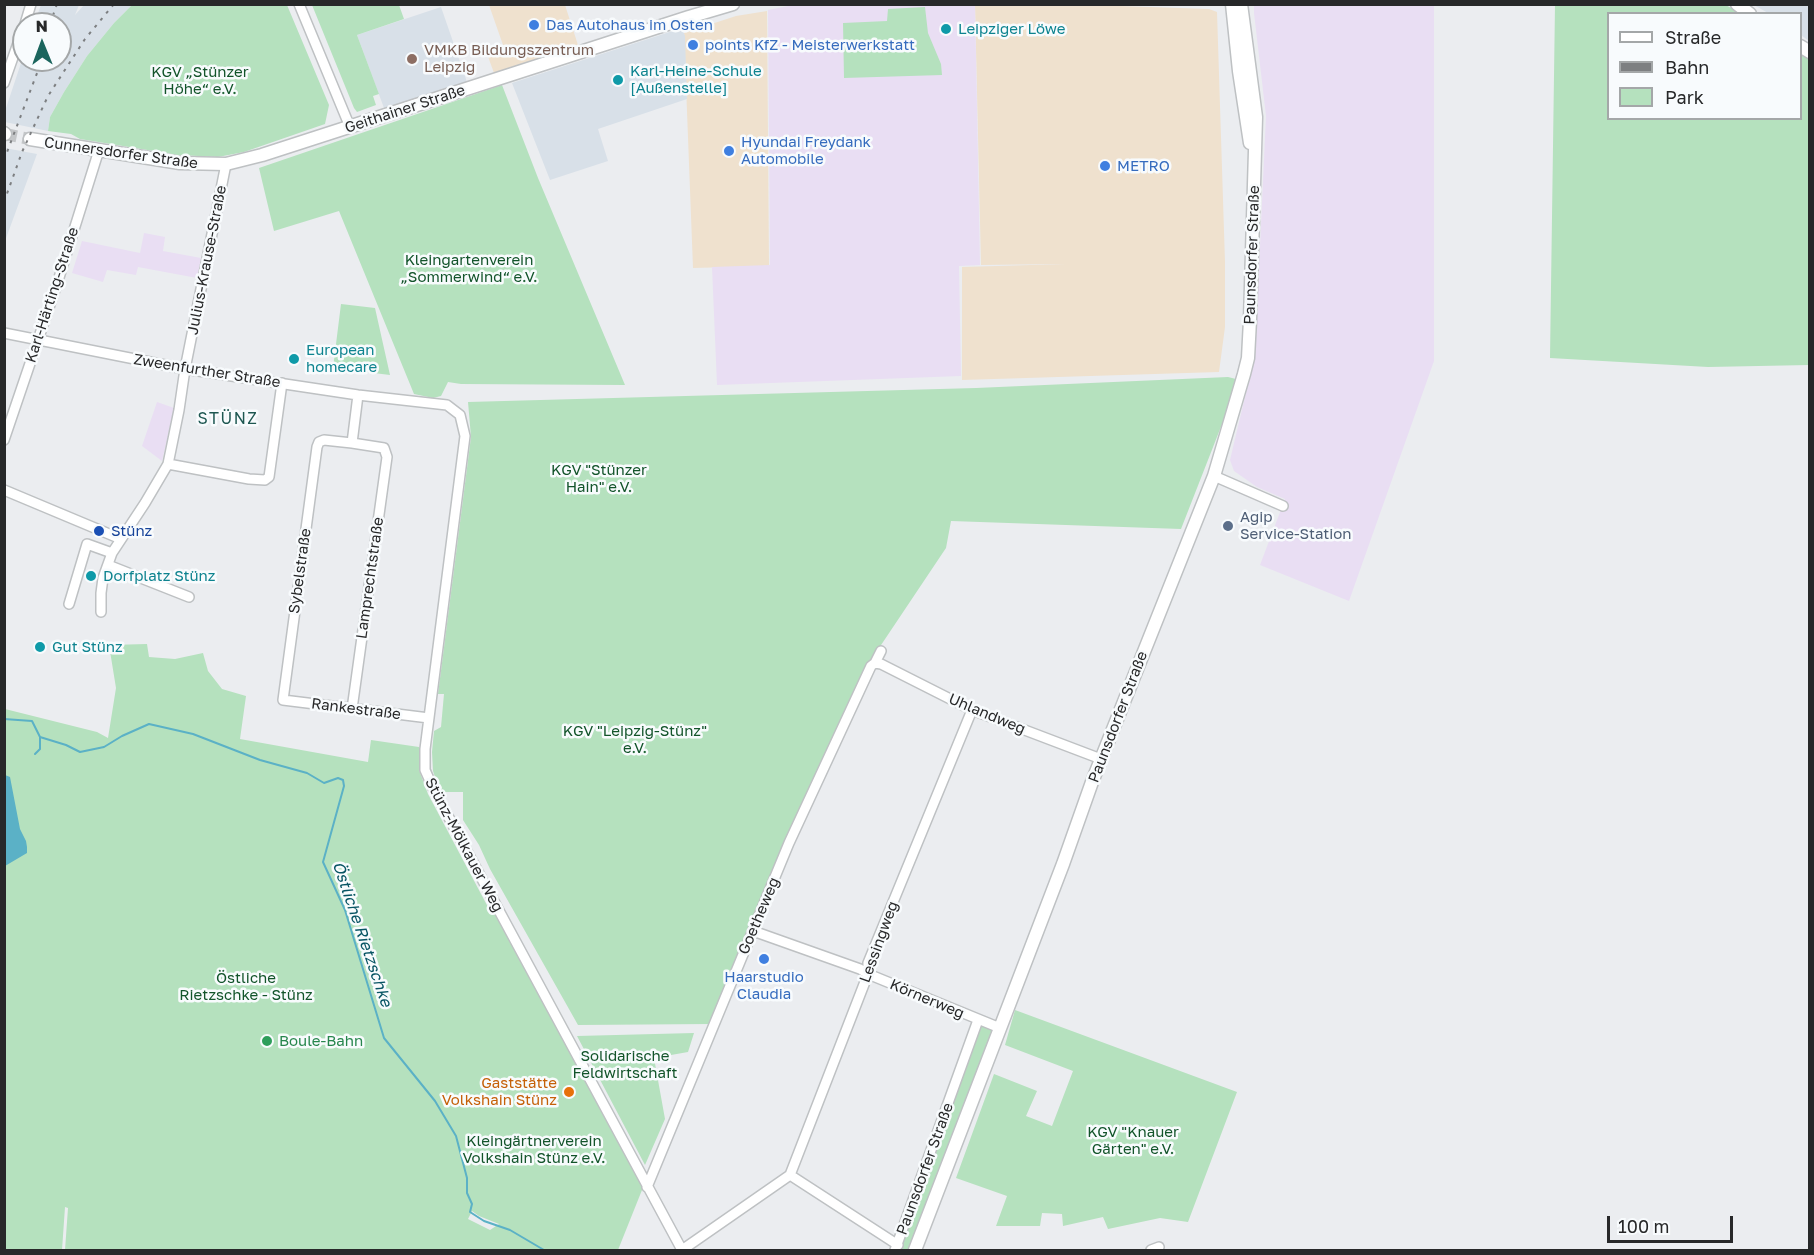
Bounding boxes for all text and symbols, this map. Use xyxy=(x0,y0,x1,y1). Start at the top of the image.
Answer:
north arrow xyxy=(12,12,72,72)
legend xyxy=(1607,12,1802,120)
text: N xyxy=(35,16,48,36)
place label: Das Autohaus im Osten xyxy=(546,16,713,34)
marker: Das Autohaus im Osten xyxy=(527,18,541,32)
place label: Leipziger Löwe xyxy=(958,20,1065,38)
marker: Leipziger Löwe xyxy=(939,22,953,36)
text: Straße xyxy=(1665,26,1721,48)
place label: points KfZ - Meisterwerkstatt xyxy=(705,36,915,54)
marker: points KfZ - Meisterwerkstatt xyxy=(686,38,700,52)
place label: VMKB Bildungszentrum Leipzig xyxy=(424,41,594,76)
marker: VMKB Bildungszentrum Leipzig xyxy=(405,52,419,66)
text: Bahn xyxy=(1665,56,1709,78)
place label: Karl-Heine-Schule [Außenstelle] xyxy=(630,62,762,97)
park label: KGV „Stünzer Höhe“ e.V. xyxy=(151,63,249,98)
marker: Karl-Heine-Schule [Außenstelle] xyxy=(611,73,625,87)
street label: Geithainer Straße xyxy=(343,81,467,137)
text: Park xyxy=(1665,86,1704,108)
street label: Cunnersdorfer Straße xyxy=(43,133,199,173)
place label: Hyundai Freydank Automobile xyxy=(741,133,871,168)
marker: Hyundai Freydank Automobile xyxy=(722,144,736,158)
place label: METRO xyxy=(1117,157,1170,175)
marker: METRO xyxy=(1098,159,1112,173)
street label: Julius-Krause-Straße xyxy=(184,184,230,336)
street label: Paunsdorfer Straße xyxy=(1241,185,1263,325)
street label: Karl-Härting-Straße xyxy=(22,225,82,365)
park label: Kleingartenverein „Sommerwind“ e.V. xyxy=(400,251,538,286)
place label: European homecare xyxy=(306,341,377,376)
street label: Zweenfurther Straße xyxy=(132,351,282,391)
marker: European homecare xyxy=(287,352,301,366)
district label: STÜNZ xyxy=(198,409,258,429)
park label: KGV "Stünzer Hain" e.V. xyxy=(551,461,647,496)
place label: Agip Service-Station xyxy=(1240,508,1351,543)
street label: Lamprechtstraße xyxy=(353,516,387,640)
marker: Agip Service-Station xyxy=(1221,519,1235,533)
place label: Stünz xyxy=(111,522,152,540)
marker: Stünz xyxy=(92,524,106,538)
street label: Sybelstraße xyxy=(285,527,315,615)
place label: Dorfplatz Stünz xyxy=(103,567,215,585)
marker: Dorfplatz Stünz xyxy=(84,569,98,583)
place label: Gut Stünz xyxy=(52,638,123,656)
marker: Gut Stünz xyxy=(33,640,47,654)
street label: Paunsdorfer Straße xyxy=(1085,649,1151,785)
street label: Uhlandweg xyxy=(946,690,1028,738)
street label: Rankestraße xyxy=(310,695,402,723)
park label: KGV "Leipzig-Stünz" e.V. xyxy=(563,722,707,757)
street label: Stünz-Mölkauer Weg xyxy=(421,775,507,915)
water label: Östliche Rietzschke xyxy=(328,859,396,1009)
street label: Goetheweg xyxy=(735,875,783,957)
street label: Lessingweg xyxy=(856,899,902,985)
marker: Haarstudio Claudia xyxy=(757,952,771,966)
place label: Haarstudio Claudia xyxy=(724,968,804,1003)
park label: Östliche Rietzschke - Stünz xyxy=(179,969,313,1004)
street label: Körnerweg xyxy=(887,975,967,1023)
place label: Boule-Bahn xyxy=(279,1032,363,1050)
marker: Boule-Bahn xyxy=(260,1034,274,1048)
park label: Solidarische Feldwirtschaft xyxy=(572,1047,678,1082)
place label: Gaststätte Volkshain Stünz xyxy=(442,1074,557,1109)
marker: Gaststätte Volkshain Stünz xyxy=(562,1085,576,1099)
street label: Paunsdorfer Straße xyxy=(893,1100,957,1238)
park label: KGV "Knauer Gärten" e.V. xyxy=(1087,1123,1179,1158)
park label: Kleingärtnerverein Volkshain Stünz e.V. xyxy=(462,1132,606,1167)
scale bar xyxy=(1610,1204,1736,1242)
text: 100 m xyxy=(1618,1215,1669,1237)

